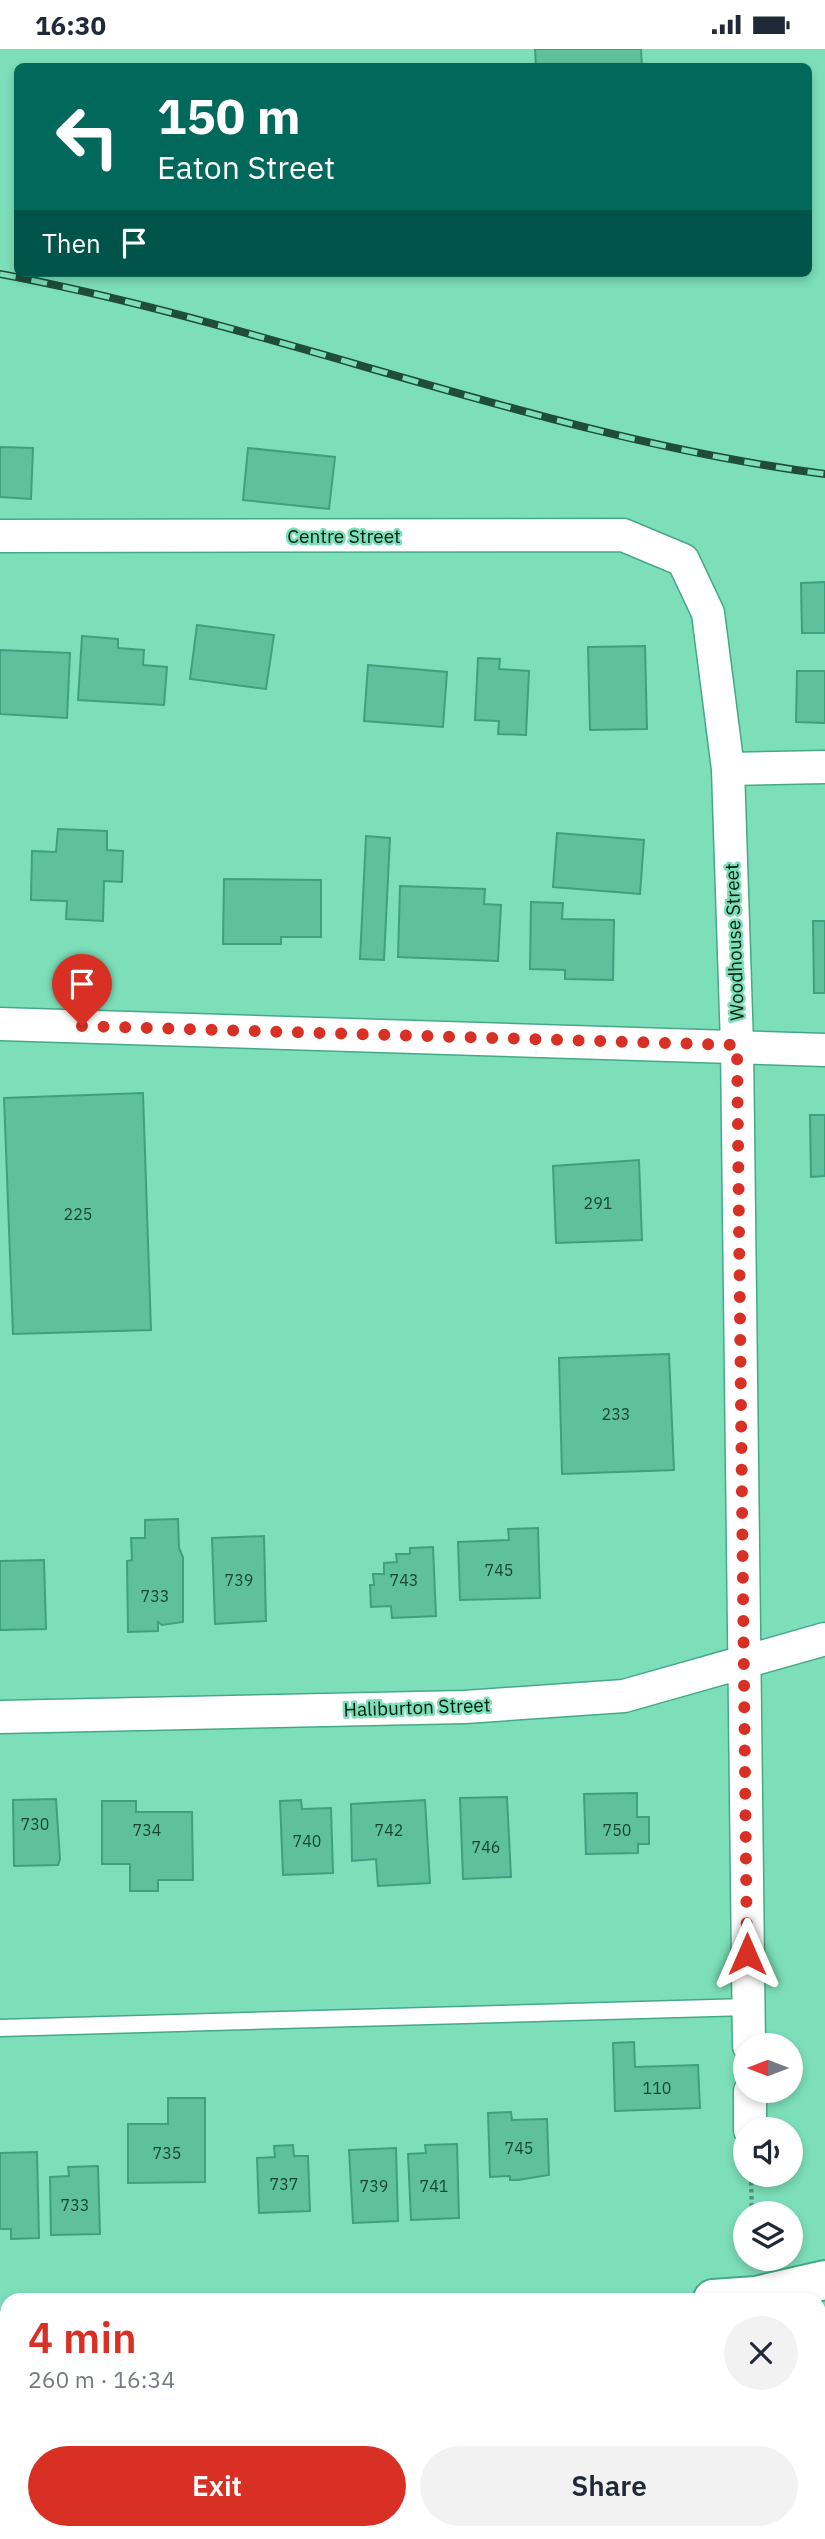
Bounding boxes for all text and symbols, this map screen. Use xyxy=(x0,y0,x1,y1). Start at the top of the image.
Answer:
text: 16:30 xyxy=(35,8,106,42)
text: 150 m xyxy=(157,84,301,147)
icon: left xyxy=(42,91,133,182)
text: Eaton Street xyxy=(157,146,335,188)
icon: arrive xyxy=(115,224,153,262)
text: Then xyxy=(42,226,101,260)
street label: Centre Street xyxy=(287,524,401,548)
street label: Woodhouse Street xyxy=(719,863,749,1021)
pin xyxy=(52,954,112,1026)
icon: arrive xyxy=(63,965,101,1003)
house number: 291 xyxy=(584,1193,612,1213)
house number: 225 xyxy=(64,1204,92,1224)
house number: 233 xyxy=(602,1404,630,1424)
house number: 745 xyxy=(485,1560,513,1580)
house number: 739 xyxy=(225,1570,253,1590)
house number: 743 xyxy=(390,1570,418,1590)
house number: 733 xyxy=(141,1586,169,1606)
street label: Haliburton Street xyxy=(343,1692,491,1722)
house number: 730 xyxy=(21,1814,49,1834)
house number: 734 xyxy=(133,1820,161,1840)
house number: 742 xyxy=(375,1820,403,1840)
house number: 750 xyxy=(603,1820,631,1840)
house number: 740 xyxy=(293,1831,321,1851)
house number: 746 xyxy=(472,1837,500,1857)
position arrow xyxy=(710,1917,784,1991)
north arrow xyxy=(733,2033,803,2103)
map controls xyxy=(733,2033,803,2271)
house number: 110 xyxy=(643,2078,671,2098)
button: sound xyxy=(733,2117,803,2187)
house number: 745 xyxy=(505,2138,533,2158)
house number: 735 xyxy=(153,2143,181,2163)
house number: 737 xyxy=(270,2174,298,2194)
house number: 739 xyxy=(360,2176,388,2196)
house number: 741 xyxy=(420,2176,448,2196)
house number: 733 xyxy=(61,2195,89,2215)
button: layers xyxy=(733,2201,803,2271)
text: 4 min xyxy=(28,2310,137,2365)
button: close xyxy=(724,2316,798,2390)
text: 260 m · 16:34 xyxy=(28,2364,175,2394)
button: Exit xyxy=(28,2446,406,2526)
button: Share xyxy=(420,2446,798,2526)

